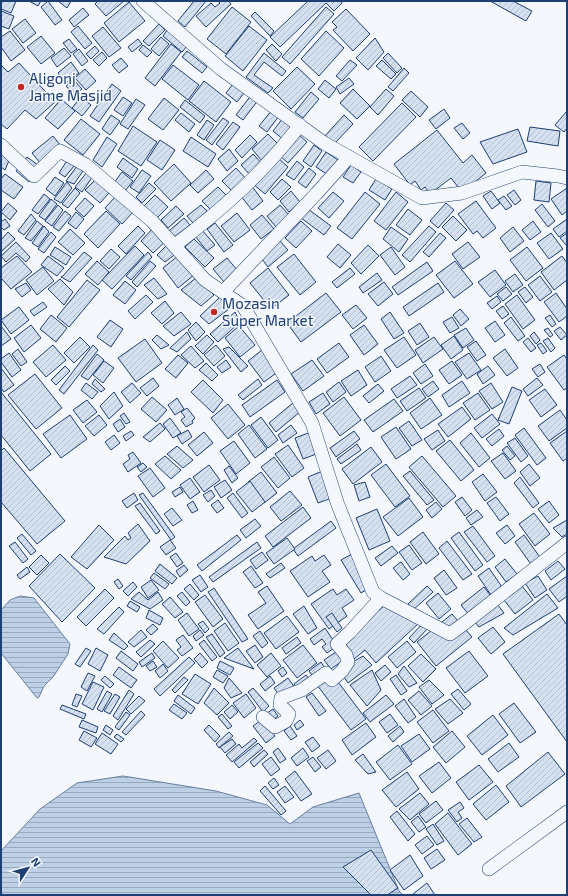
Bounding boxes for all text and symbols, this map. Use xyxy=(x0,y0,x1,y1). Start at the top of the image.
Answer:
place label: Aligonj Jame Masjid xyxy=(29,69,112,105)
marker: Aligonj Jame Masjid xyxy=(16,82,26,92)
place label: Mozasin Super Market xyxy=(222,294,314,329)
marker: Mozasin Super Market xyxy=(209,307,219,317)
north arrow xyxy=(8,848,48,888)
text: N xyxy=(29,855,44,869)

